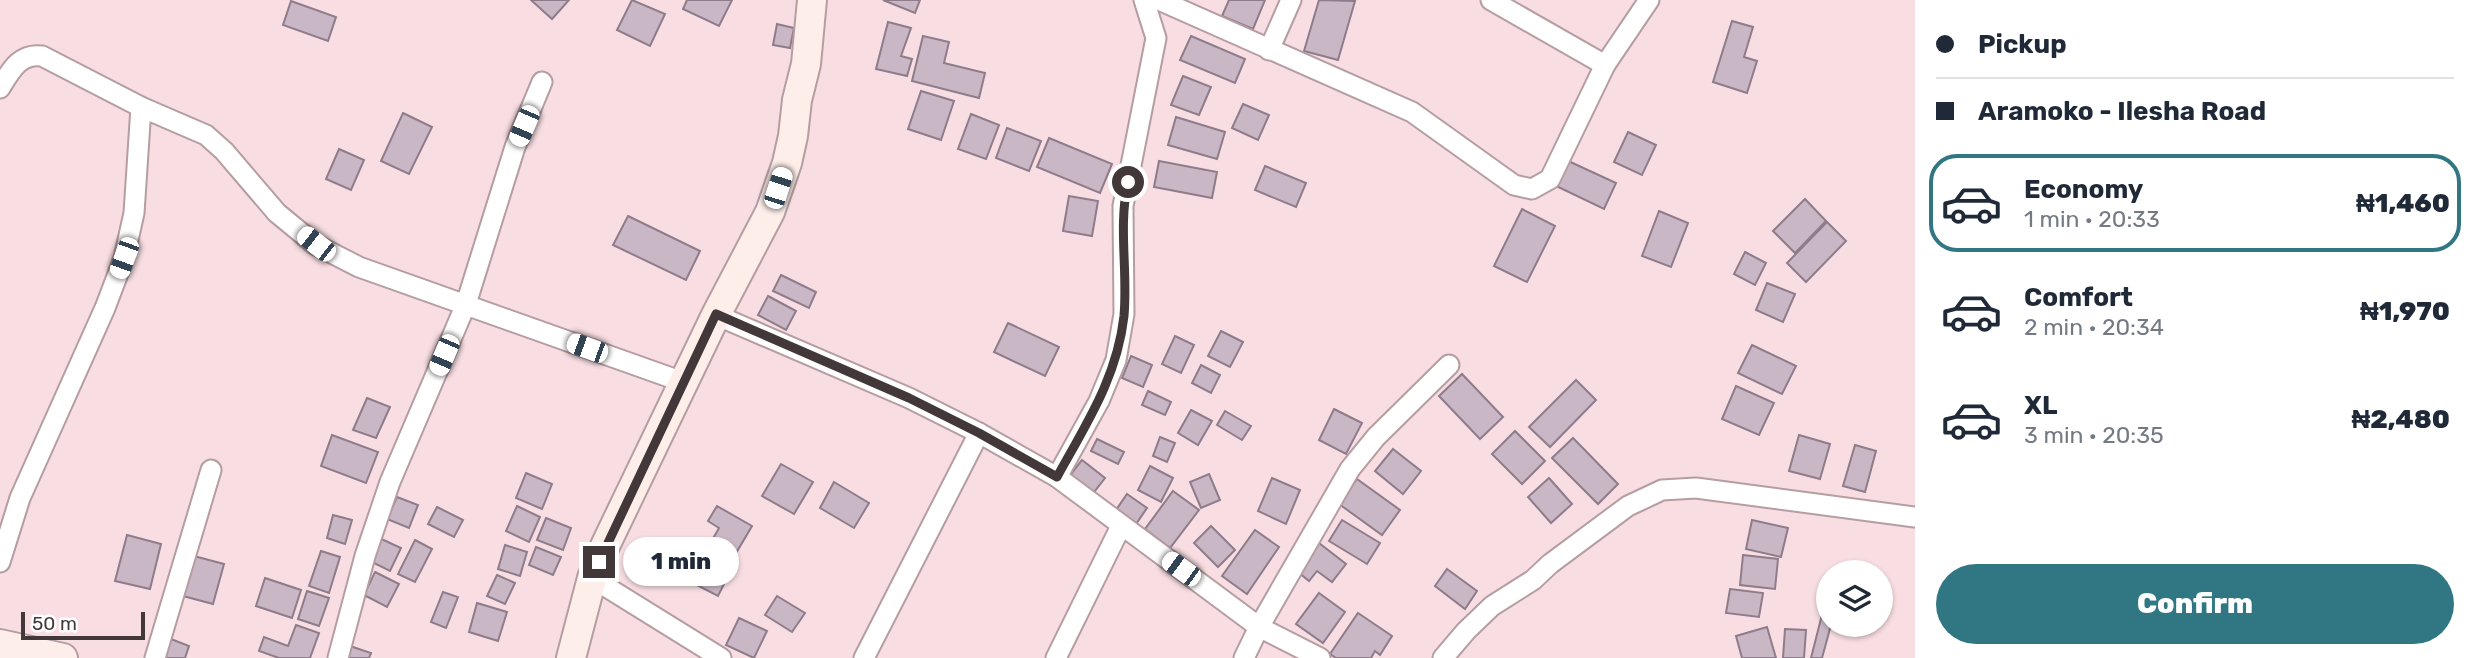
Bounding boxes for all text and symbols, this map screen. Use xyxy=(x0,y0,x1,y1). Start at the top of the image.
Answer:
text: Pickup xyxy=(1978,29,2067,60)
text: Aramoko - Ilesha Road xyxy=(1978,96,2266,127)
car xyxy=(507,103,542,149)
car xyxy=(762,165,795,211)
route start xyxy=(1112,166,1144,198)
icon: car xyxy=(1940,172,2003,235)
text: Economy xyxy=(2024,174,2143,205)
text: ₦1,460 xyxy=(2356,188,2450,219)
text: 1 min · 20:33 xyxy=(2024,205,2160,233)
car xyxy=(293,223,340,265)
car xyxy=(107,235,142,281)
icon: car xyxy=(1940,280,2003,343)
text: Comfort xyxy=(2024,282,2133,313)
text: ₦1,970 xyxy=(2360,296,2450,327)
text: 2 min · 20:34 xyxy=(2024,313,2164,341)
car xyxy=(564,331,611,365)
car xyxy=(427,332,462,378)
icon: car xyxy=(1940,388,2003,451)
text: XL xyxy=(2024,390,2057,421)
text: ₦2,480 xyxy=(2351,404,2450,435)
text: 3 min · 20:35 xyxy=(2024,421,2164,449)
callout: 1 min xyxy=(624,538,739,586)
route end xyxy=(583,546,615,578)
text: 1 min xyxy=(651,547,711,575)
car xyxy=(1158,548,1205,590)
map controls xyxy=(1816,560,1893,637)
button: layers xyxy=(1816,560,1893,637)
button: Confirm xyxy=(1936,564,2454,644)
scale bar xyxy=(21,609,145,641)
text: 50 m xyxy=(32,612,77,635)

